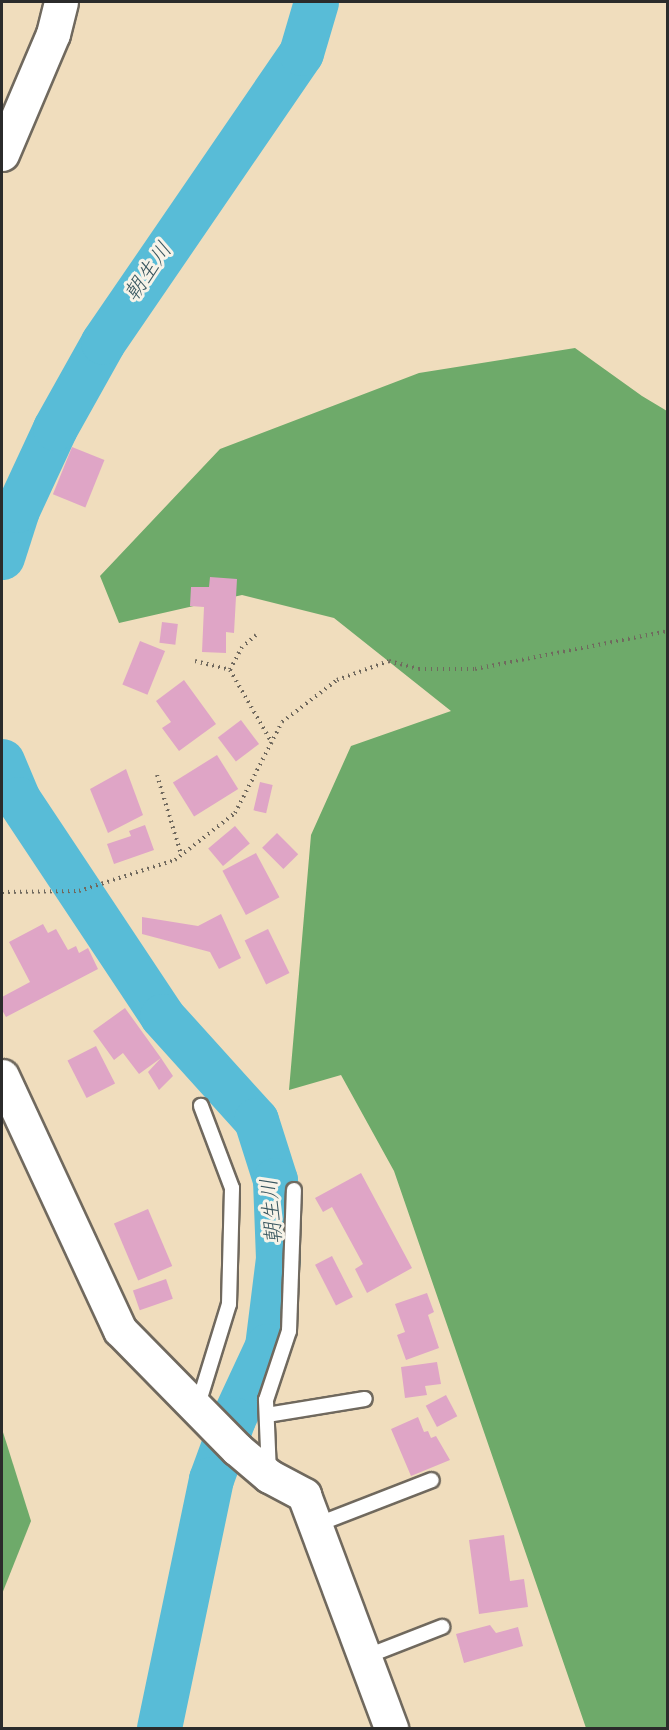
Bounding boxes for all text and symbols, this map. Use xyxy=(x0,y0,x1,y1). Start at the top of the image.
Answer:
water label: 朝生川 xyxy=(120,238,180,308)
water label: 朝生川 xyxy=(258,1177,290,1245)

